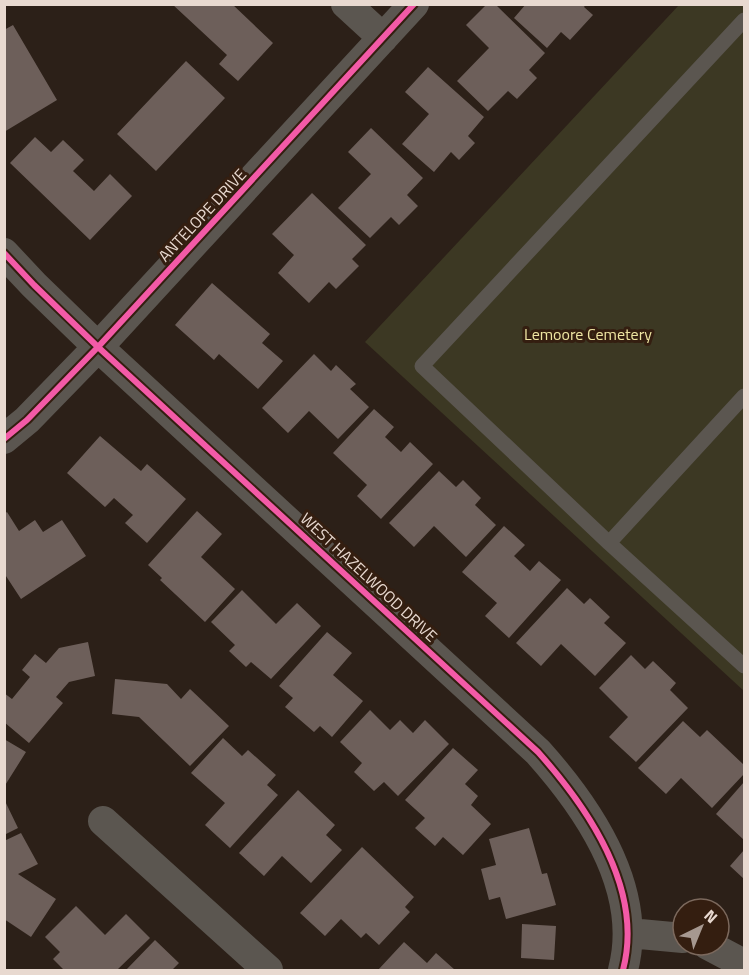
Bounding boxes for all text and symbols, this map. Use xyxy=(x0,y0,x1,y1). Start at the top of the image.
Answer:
street label: ANTELOPE DRIVE xyxy=(152,163,252,267)
park label: Lemoore Cemetery xyxy=(524,322,652,346)
street label: WEST HAZELWOOD DRIVE xyxy=(295,507,443,647)
north arrow xyxy=(671,897,731,957)
text: N xyxy=(699,903,723,929)

